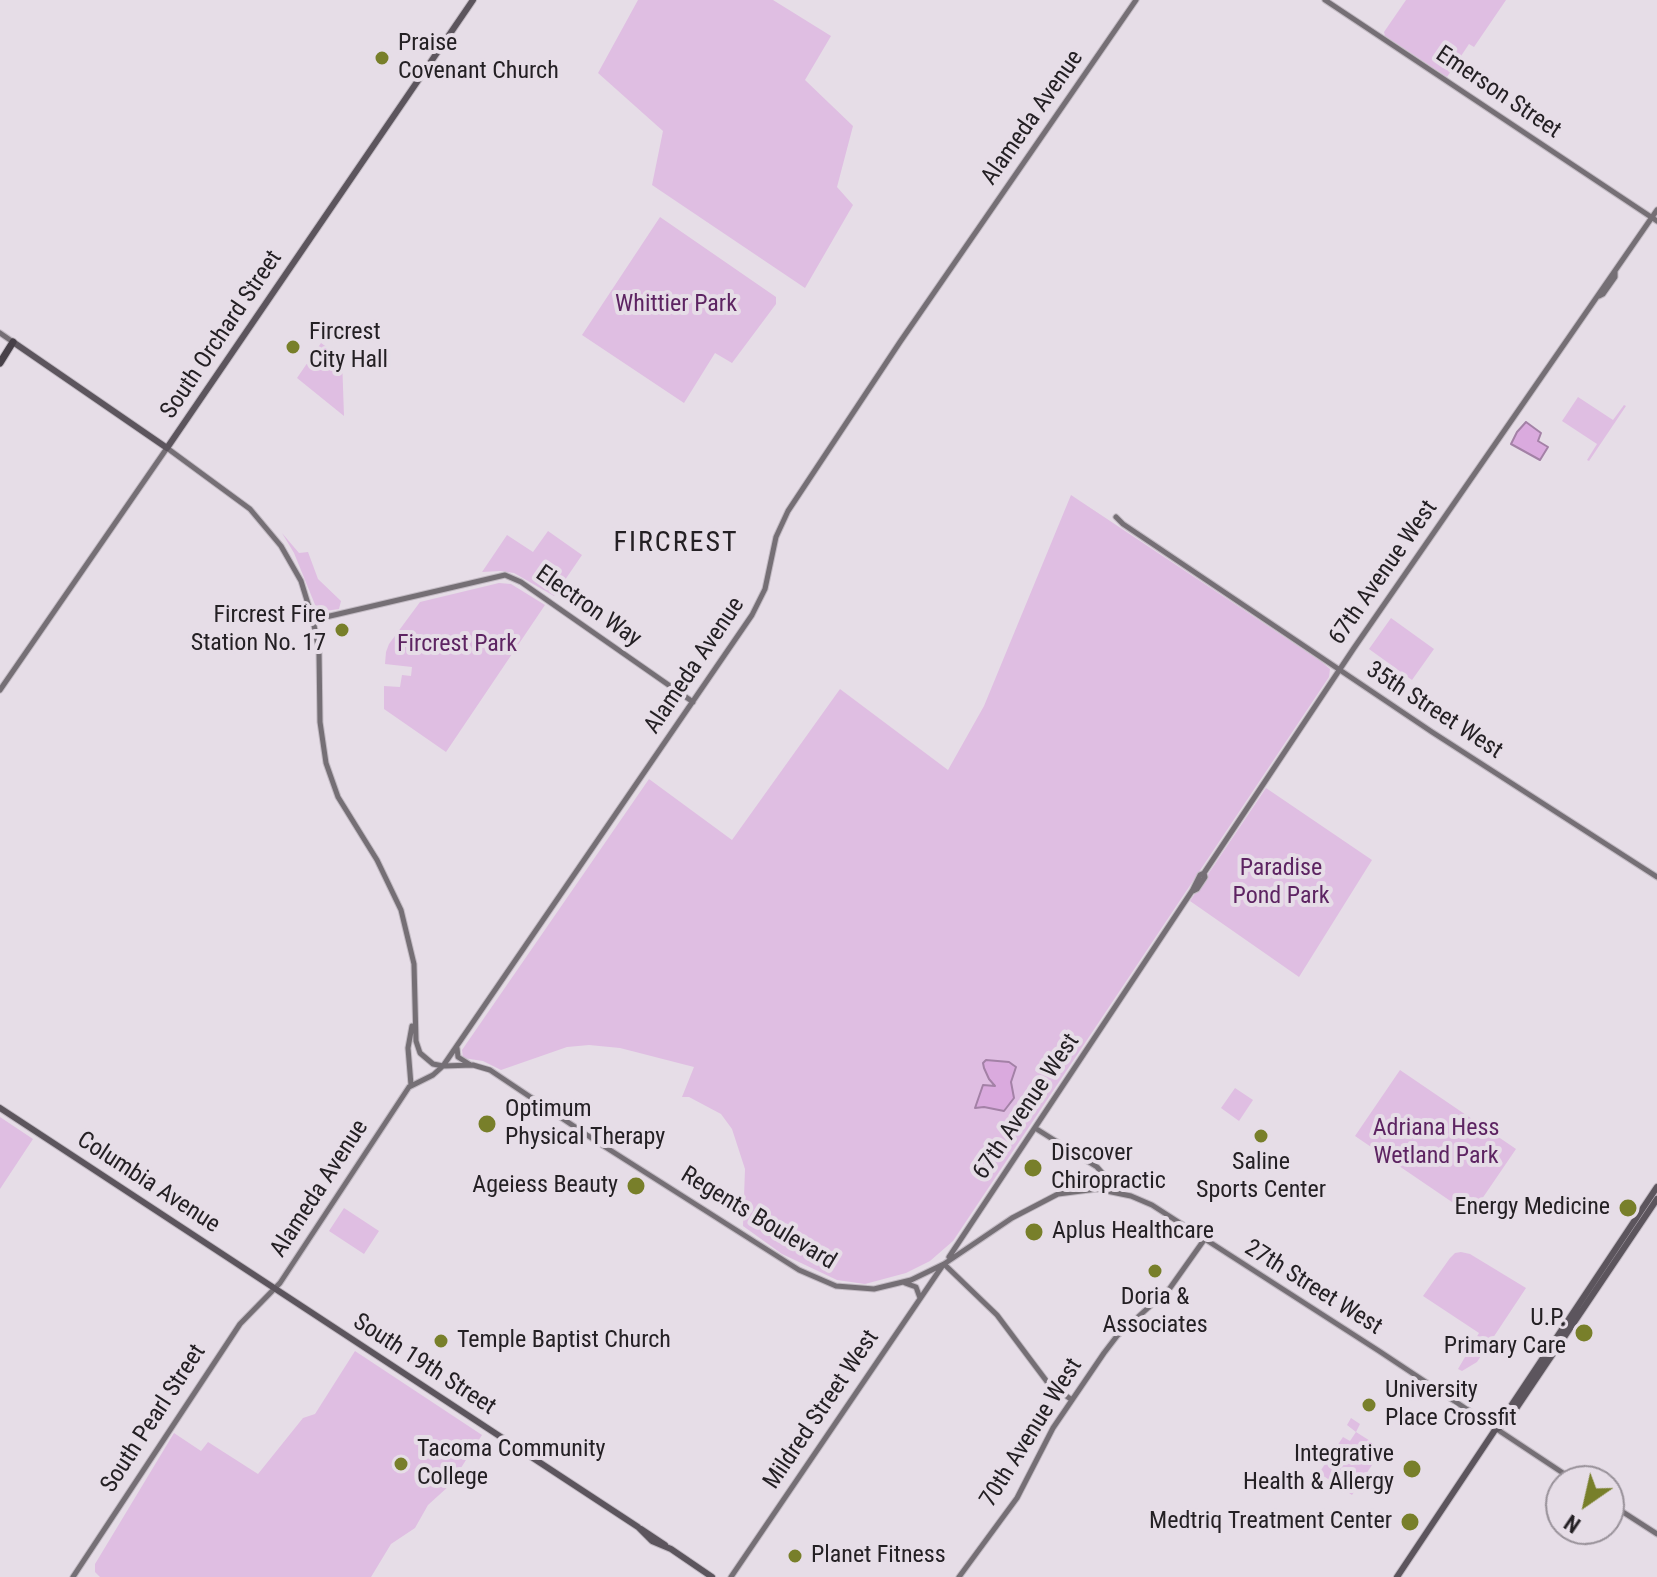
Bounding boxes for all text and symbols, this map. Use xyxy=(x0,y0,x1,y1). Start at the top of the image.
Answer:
place label: Praise Covenant Church xyxy=(398,30,559,86)
street label: Emerson Street xyxy=(1430,41,1566,145)
street label: Alameda Avenue xyxy=(976,45,1090,191)
marker: Praise Covenant Church xyxy=(373,49,391,67)
street label: South Orchard Street xyxy=(155,245,289,425)
park label: Whittier Park xyxy=(615,291,737,319)
place label: Fircrest City Hall xyxy=(309,319,388,375)
marker: Fircrest City Hall xyxy=(284,338,302,356)
street label: 67th Avenue West xyxy=(1324,495,1444,651)
district label: FIRCREST xyxy=(613,527,739,561)
street label: Electron Way xyxy=(530,560,646,654)
street label: Alameda Avenue xyxy=(639,592,751,740)
place label: Fircrest Fire Station No. 17 xyxy=(191,602,326,658)
marker: Fircrest Fire Station No. 17 xyxy=(333,621,351,639)
park label: Fircrest Park xyxy=(397,631,517,659)
street label: 35th Street West xyxy=(1360,656,1508,766)
park label: Paradise Pond Park xyxy=(1232,855,1330,911)
street label: 67th Avenue West xyxy=(968,1029,1086,1185)
place label: Optimum Physical Therapy xyxy=(505,1096,665,1152)
marker: Optimum Physical Therapy xyxy=(476,1113,498,1135)
street label: Alameda Avenue xyxy=(265,1115,375,1263)
park label: Adriana Hess Wetland Park xyxy=(1373,1115,1499,1171)
street label: Columbia Avenue xyxy=(71,1126,225,1240)
marker: Saline Sports Center xyxy=(1252,1127,1270,1145)
place label: Discover Chiropractic xyxy=(1051,1140,1166,1196)
place label: Saline Sports Center xyxy=(1196,1149,1326,1205)
marker: Discover Chiropractic xyxy=(1022,1157,1044,1179)
street label: Regents Boulevard xyxy=(675,1161,841,1277)
place label: Ageiess Beauty xyxy=(472,1172,618,1200)
marker: Ageiess Beauty xyxy=(625,1175,647,1197)
place label: Energy Medicine xyxy=(1455,1194,1610,1222)
marker: Energy Medicine xyxy=(1617,1197,1639,1219)
place label: Aplus Healthcare xyxy=(1052,1218,1214,1246)
marker: Aplus Healthcare xyxy=(1023,1221,1045,1243)
street label: 27th Street West xyxy=(1239,1234,1387,1342)
marker: Doria & Associates xyxy=(1146,1262,1164,1280)
place label: Doria & Associates xyxy=(1102,1284,1208,1340)
place label: U.P. Primary Care xyxy=(1444,1305,1566,1361)
street label: South 19th Street xyxy=(347,1308,501,1422)
marker: U.P. Primary Care xyxy=(1573,1322,1595,1344)
street label: Mildred Street West xyxy=(758,1325,886,1495)
place label: Temple Baptist Church xyxy=(457,1327,671,1355)
marker: Temple Baptist Church xyxy=(432,1332,450,1350)
street label: South Pearl Street xyxy=(95,1340,213,1498)
street label: 70th Avenue West xyxy=(975,1353,1089,1513)
place label: University Place Crossfit xyxy=(1385,1377,1517,1433)
marker: University Place Crossfit xyxy=(1360,1396,1378,1414)
place label: Tacoma Community College xyxy=(417,1436,605,1492)
place label: Integrative Health & Allergy xyxy=(1243,1441,1394,1497)
marker: Tacoma Community College xyxy=(392,1455,410,1473)
marker: Integrative Health & Allergy xyxy=(1401,1458,1423,1480)
north arrow xyxy=(1545,1465,1625,1545)
place label: Medtriq Treatment Center xyxy=(1149,1508,1392,1536)
text: N xyxy=(1560,1510,1585,1538)
marker: Medtriq Treatment Center xyxy=(1399,1511,1421,1533)
place label: Planet Fitness xyxy=(811,1542,946,1570)
marker: Planet Fitness xyxy=(786,1547,804,1565)

